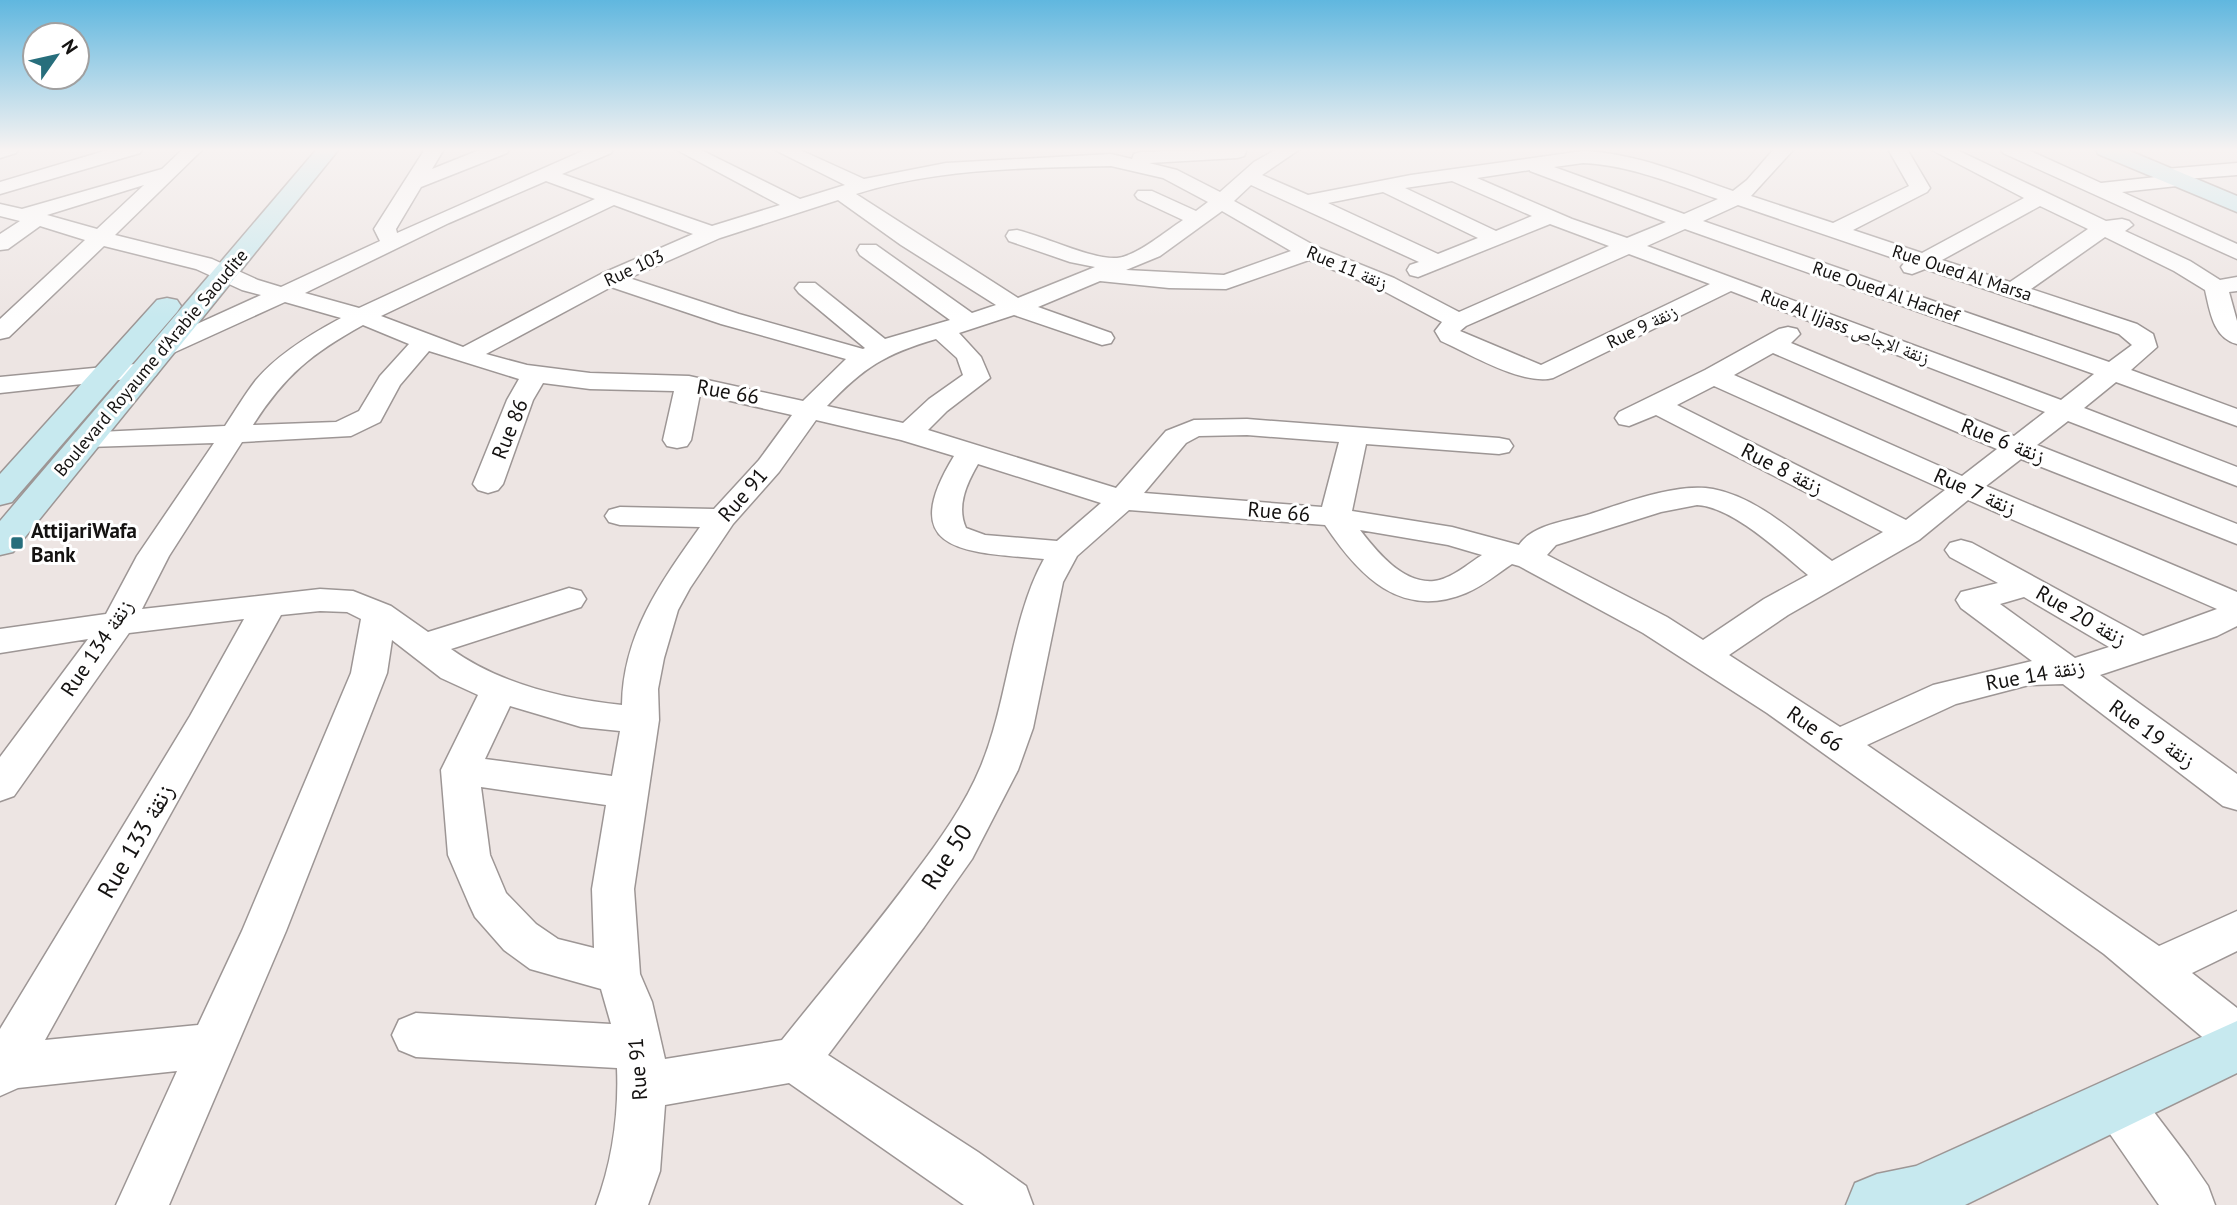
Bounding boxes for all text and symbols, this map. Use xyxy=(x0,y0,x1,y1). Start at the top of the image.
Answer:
north arrow xyxy=(21,21,91,91)
text: N xyxy=(57,35,84,58)
street label: Rue Oued Al Marsa xyxy=(1889,239,2035,306)
street label: Rue 11 زنقة xyxy=(1303,240,1391,295)
street label: Boulevard Royaume d'Arabie Saoudite xyxy=(49,244,253,481)
street label: Rue 103 xyxy=(600,244,667,291)
street label: Rue Oued Al Hachef xyxy=(1810,256,1964,328)
street label: Rue Al Ijjass زنقة الإجاص xyxy=(1757,284,1933,369)
street label: Rue 9 زنقة xyxy=(1603,300,1681,354)
street label: Rue 66 xyxy=(695,373,761,410)
street label: Rue 86 xyxy=(485,395,534,463)
street label: Rue 6 زنقة xyxy=(1957,411,2049,470)
street label: Rue 8 زنقة xyxy=(1737,436,1828,501)
street label: Rue 7 زنقة xyxy=(1930,461,2021,522)
street label: Rue 91 xyxy=(712,462,773,527)
street label: Rue 66 xyxy=(1247,495,1311,528)
place label: AttijariWafa Bank xyxy=(31,517,137,568)
marker: AttijariWafa Bank xyxy=(9,535,25,551)
street label: Rue 20 زنقة xyxy=(2031,579,2131,652)
street label: Rue 134 زنقة xyxy=(54,594,139,701)
street label: Rue 14 زنقة xyxy=(1983,653,2086,696)
street label: Rue 19 زنقة xyxy=(2104,693,2201,774)
street label: Rue 66 xyxy=(1782,700,1849,758)
street label: Rue 133 زنقة xyxy=(90,778,181,904)
street label: Rue 50 xyxy=(914,818,979,895)
street label: Rue 91 xyxy=(622,1037,653,1101)

